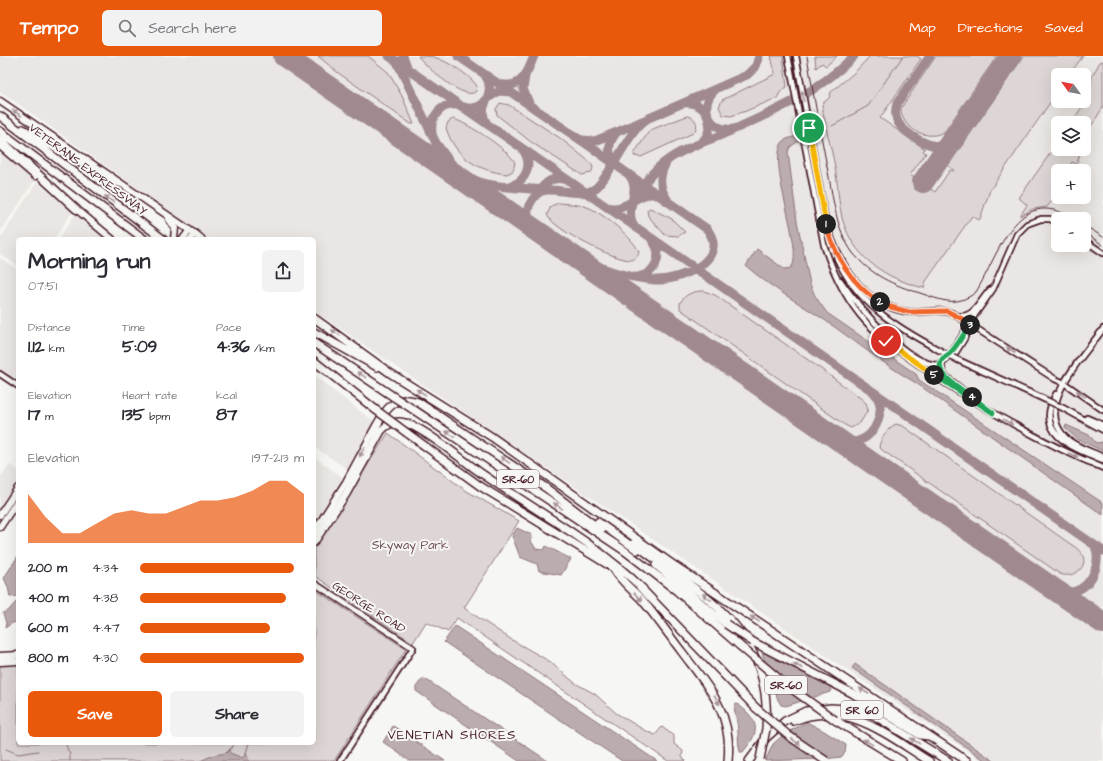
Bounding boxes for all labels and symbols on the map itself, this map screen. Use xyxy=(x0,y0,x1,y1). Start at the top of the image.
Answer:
north arrow xyxy=(1051,68,1091,108)
one-way arrow xyxy=(800,90,806,102)
one-way arrow xyxy=(12,109,23,117)
pin xyxy=(792,111,826,145)
street label: VETERANS EXPRESSWAY xyxy=(25,119,151,220)
one-way arrow xyxy=(104,195,115,204)
pin: 1 xyxy=(816,214,836,234)
pin: 2 xyxy=(870,292,890,312)
pin: 3 xyxy=(960,315,980,335)
pin xyxy=(869,324,903,358)
one-way arrow xyxy=(330,329,341,337)
one-way arrow xyxy=(1006,346,1016,354)
pin: 5 xyxy=(924,365,944,385)
one-way arrow xyxy=(357,371,367,379)
pin: 4 xyxy=(962,387,982,407)
one-way arrow xyxy=(415,388,427,395)
one-way arrow xyxy=(1075,390,1086,398)
one-way arrow xyxy=(1003,418,1013,426)
one-way arrow xyxy=(444,430,456,437)
one-way arrow xyxy=(359,446,366,457)
one-way arrow xyxy=(1068,453,1080,459)
one-way arrow xyxy=(500,456,510,464)
road number: SR-60 xyxy=(497,470,539,488)
one-way arrow xyxy=(552,502,564,509)
park label: Skyway Park xyxy=(372,537,449,555)
street label: GEORGE ROAD xyxy=(329,577,409,638)
one-way arrow xyxy=(634,592,643,602)
one-way arrow xyxy=(702,593,713,601)
one-way arrow xyxy=(750,616,761,623)
one-way arrow xyxy=(792,663,804,669)
road number: SR-60 xyxy=(765,676,807,694)
one-way arrow xyxy=(859,687,869,695)
one-way arrow xyxy=(714,694,720,706)
road number: SR 60 xyxy=(841,701,883,719)
district label: VENETIAN SHORES xyxy=(388,726,516,744)
one-way arrow xyxy=(909,737,921,744)
one-way arrow xyxy=(791,738,802,746)
one-way arrow xyxy=(862,738,874,745)

